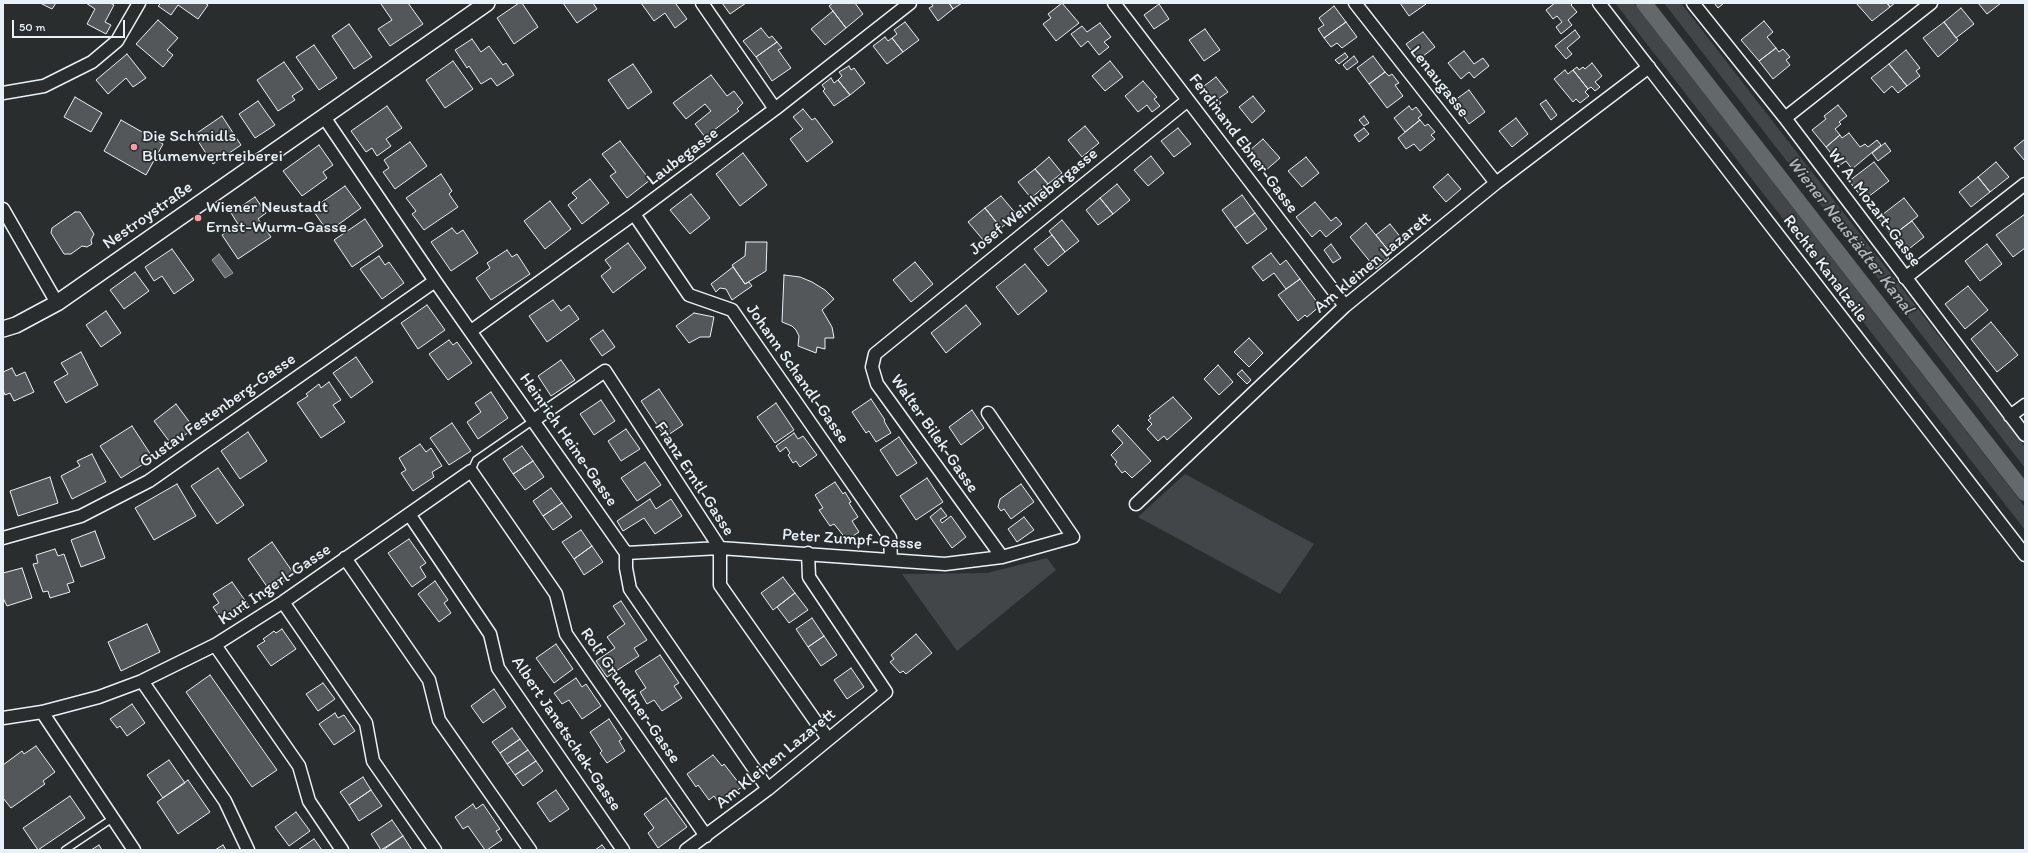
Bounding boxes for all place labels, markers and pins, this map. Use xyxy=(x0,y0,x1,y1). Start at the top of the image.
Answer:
place label: Die Schmidls Blumenvertreiberei xyxy=(142,127,283,167)
marker: Die Schmidls Blumenvertreiberei xyxy=(129,142,139,152)
place label: Wiener Neustadt Ernst-Wurm-Gasse xyxy=(206,198,347,238)
marker: Wiener Neustadt Ernst-Wurm-Gasse xyxy=(193,213,203,223)

